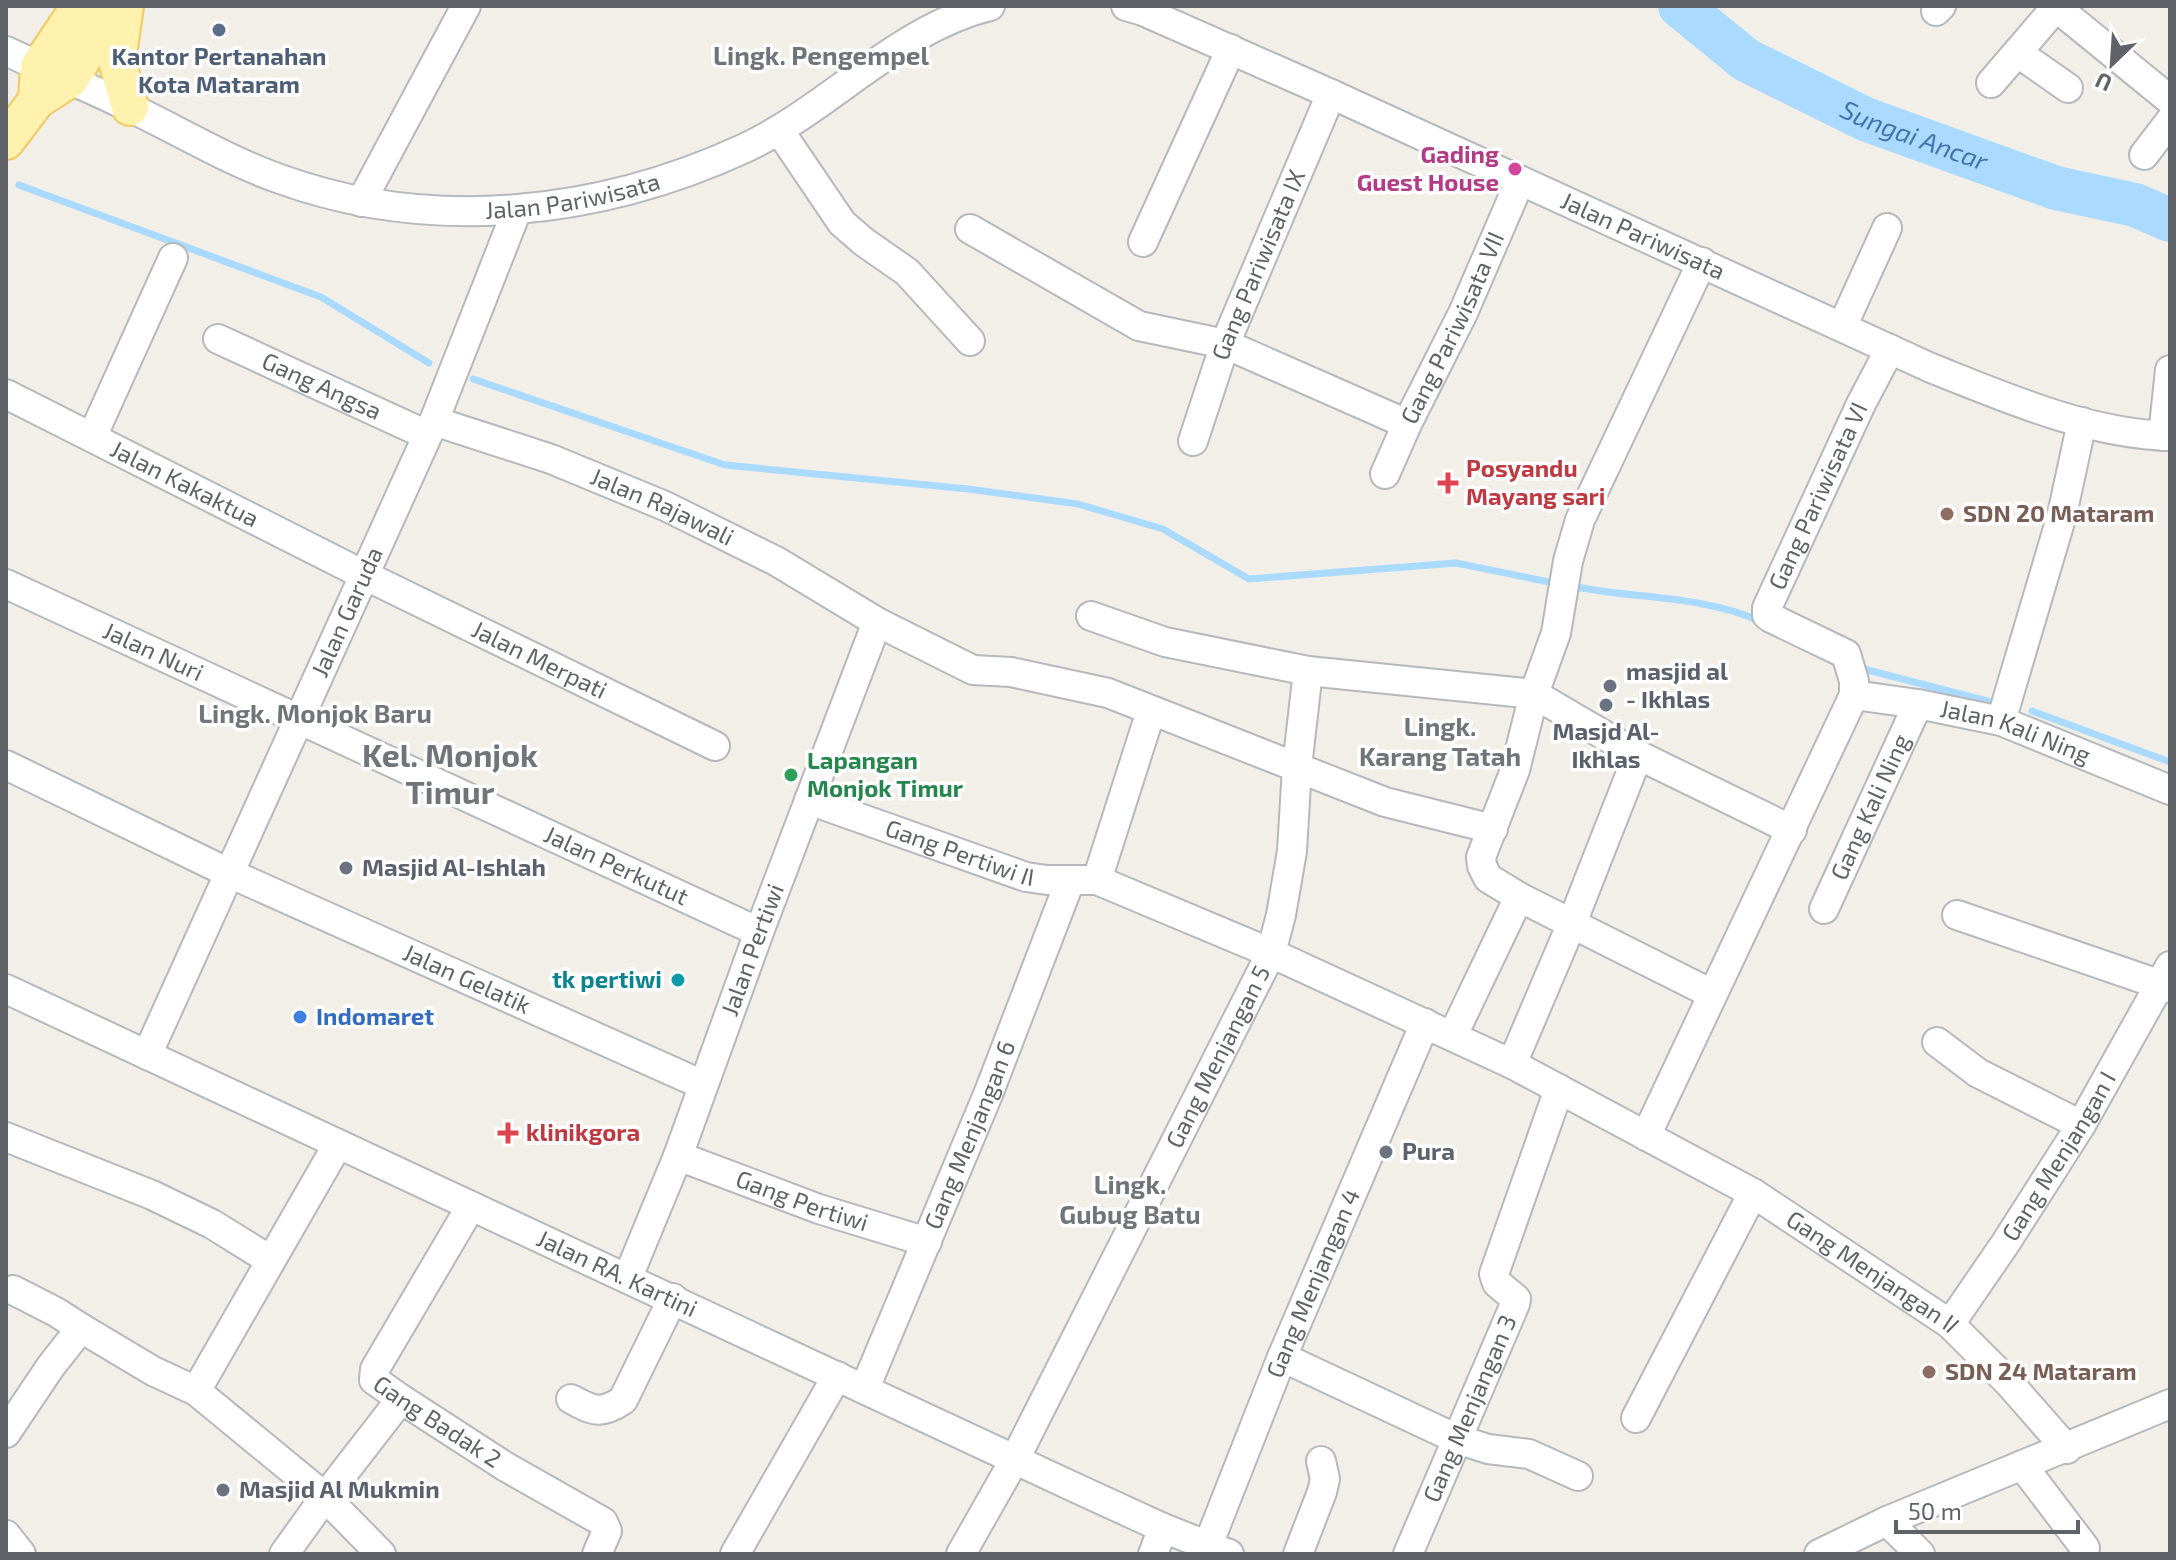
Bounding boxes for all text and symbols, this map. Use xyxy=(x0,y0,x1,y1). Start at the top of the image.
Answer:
marker: Kantor Pertanahan Kota Mataram xyxy=(210,21,228,39)
north arrow xyxy=(2072,24,2152,104)
district label: Lingk. Pengempel xyxy=(713,39,929,70)
place label: Kantor Pertanahan Kota Mataram xyxy=(112,41,326,98)
text: U xyxy=(2091,68,2115,98)
water label: Sungai Ancar xyxy=(1836,92,1993,176)
place label: Gading Guest House xyxy=(1357,139,1499,196)
marker: Gading Guest House xyxy=(1506,160,1524,178)
street label: Gang Pariwisata IX xyxy=(1205,165,1310,363)
street label: Jalan Pariwisata xyxy=(485,166,663,224)
street label: Jalan Pariwisata xyxy=(1557,185,1730,285)
street label: Gang Pariwisata VII xyxy=(1394,227,1509,428)
street label: Gang Angsa xyxy=(258,345,386,425)
street label: Gang Pariwisata VI xyxy=(1761,397,1873,594)
street label: Jalan Kakaktua xyxy=(106,433,264,532)
place label: Posyandu Mayang sari xyxy=(1466,453,1605,510)
street label: Jalan Rajawali xyxy=(587,461,739,551)
marker: Posyandu Mayang sari xyxy=(1437,472,1459,494)
place label: SDN 20 Mataram xyxy=(1963,498,2154,527)
marker: SDN 20 Mataram xyxy=(1938,505,1956,523)
street label: Jalan Garuda xyxy=(304,542,388,681)
street label: Jalan Merpati xyxy=(467,614,612,704)
street label: Jalan Nuri xyxy=(99,615,208,686)
place label: masjid al - Ikhlas xyxy=(1626,656,1728,713)
marker: masjid al - Ikhlas xyxy=(1601,677,1619,695)
street label: Jalan Kali Ning xyxy=(1938,693,2095,769)
marker: Masjd Al- Ikhlas xyxy=(1597,696,1615,714)
district label: Lingk. Monjok Baru xyxy=(198,697,432,728)
district label: Lingk. Karang Tatah xyxy=(1359,710,1521,771)
place label: Masjd Al- Ikhlas xyxy=(1552,716,1660,773)
street label: Gang Kali Ning xyxy=(1823,729,1915,884)
district label: Kel. Monjok Timur xyxy=(362,735,538,810)
place label: Lapangan Monjok Timur xyxy=(807,745,964,802)
marker: Lapangan Monjok Timur xyxy=(782,766,800,784)
street label: Gang Pertiwi II xyxy=(882,812,1036,891)
street label: Jalan Perkutut xyxy=(540,819,693,910)
place label: Masjid Al-Ishlah xyxy=(362,852,546,881)
marker: Masjid Al-Ishlah xyxy=(337,859,355,877)
street label: Jalan Pertiwi xyxy=(714,880,789,1019)
street label: Jalan Gelatik xyxy=(399,937,535,1019)
street label: Gang Menjangan 5 xyxy=(1159,960,1275,1152)
place label: tk pertiwi xyxy=(552,964,662,993)
marker: tk pertiwi xyxy=(669,971,687,989)
place label: Indomaret xyxy=(316,1001,434,1030)
marker: Indomaret xyxy=(291,1008,309,1026)
street label: Gang Menjangan 6 xyxy=(917,1036,1020,1233)
street label: Gang Menjangan I xyxy=(1995,1066,2121,1246)
place label: klinikgora xyxy=(526,1117,640,1146)
marker: klinikgora xyxy=(497,1122,519,1144)
place label: Pura xyxy=(1402,1136,1455,1165)
marker: Pura xyxy=(1377,1143,1395,1161)
street label: Gang Pertiwi xyxy=(732,1163,872,1236)
district label: Lingk. Gubug Batu xyxy=(1059,1168,1201,1229)
street label: Gang Menjangan 4 xyxy=(1259,1184,1365,1382)
street label: Gang Menjangan II xyxy=(1782,1203,1966,1338)
street label: Jalan RA. Kartini xyxy=(533,1223,702,1322)
street label: Gang Menjangan 3 xyxy=(1416,1310,1522,1506)
place label: SDN 24 Mataram xyxy=(1945,1356,2137,1385)
marker: SDN 24 Mataram xyxy=(1920,1363,1938,1381)
street label: Gang Badak 2 xyxy=(368,1368,507,1473)
place label: Masjid Al Mukmin xyxy=(239,1474,440,1503)
marker: Masjid Al Mukmin xyxy=(214,1481,232,1499)
scale bar xyxy=(1896,1484,2078,1534)
text: 50 m xyxy=(1908,1496,1962,1525)

